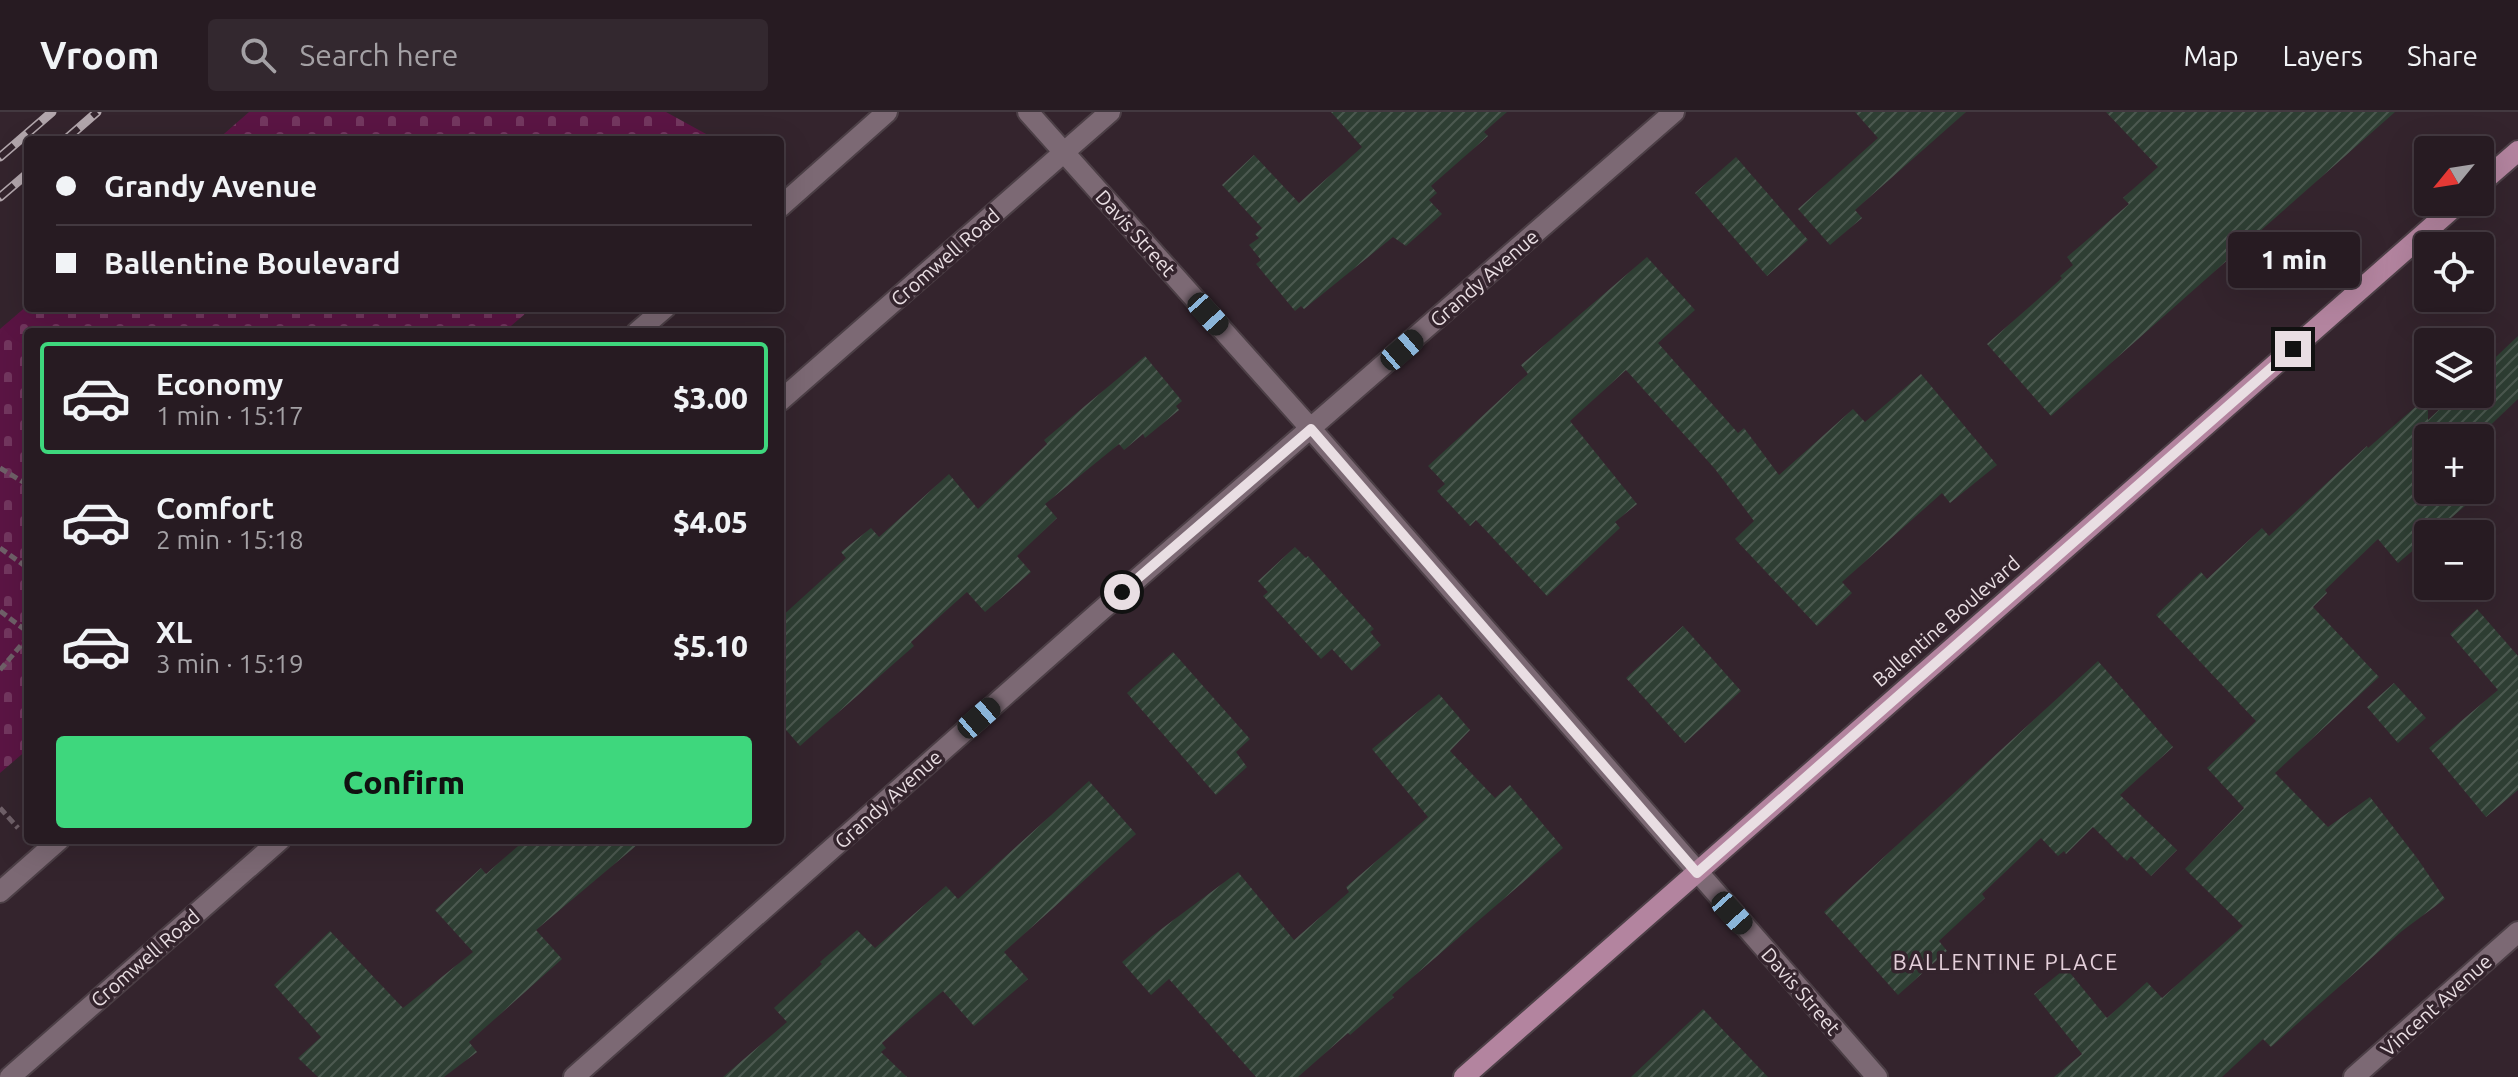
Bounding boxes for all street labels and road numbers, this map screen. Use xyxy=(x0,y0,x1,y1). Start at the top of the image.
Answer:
street label: Davis Street xyxy=(1091,185,1181,281)
street label: Cromwell Road xyxy=(886,204,1004,310)
street label: Grandy Avenue xyxy=(1425,225,1543,331)
street label: Ballentine Boulevard xyxy=(1868,551,2024,691)
street label: Grandy Avenue xyxy=(830,745,946,853)
street label: Cromwell Road xyxy=(86,905,204,1011)
street label: Davis Street xyxy=(1757,943,1845,1039)
street label: Vincent Avenue xyxy=(2376,949,2496,1061)

